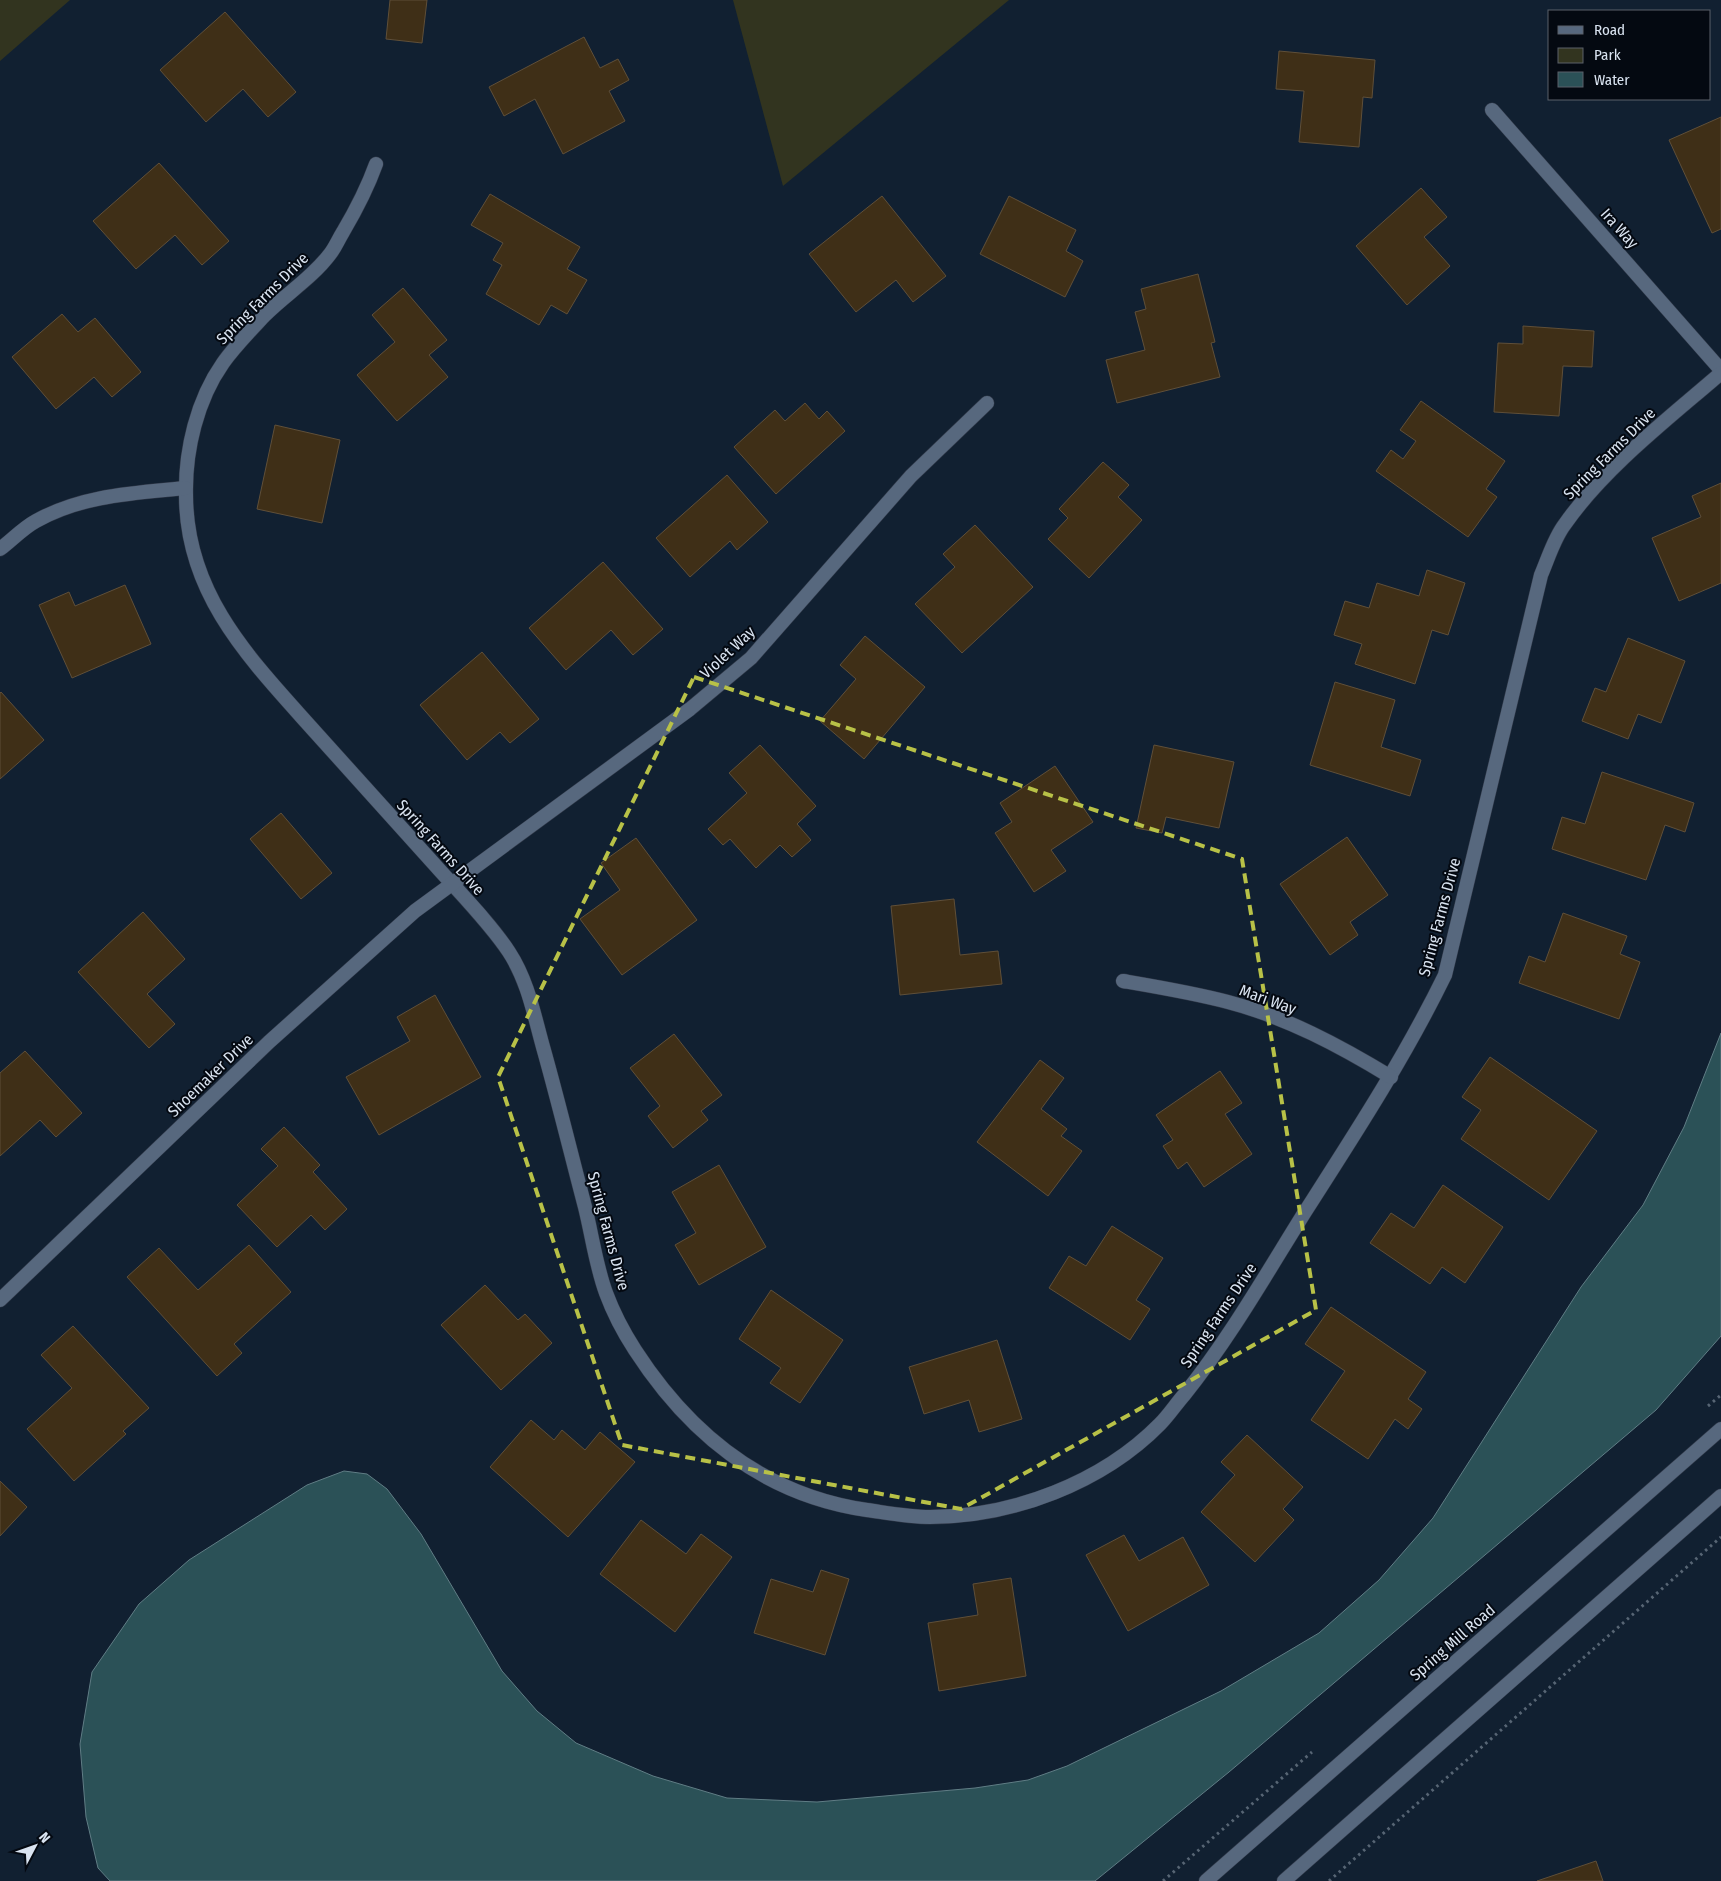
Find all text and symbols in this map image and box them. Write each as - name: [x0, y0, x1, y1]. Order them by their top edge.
- legend: [1548, 10, 1711, 100]
- text: Road: [1594, 21, 1625, 39]
- text: Park: [1594, 46, 1621, 64]
- text: Water: [1594, 71, 1630, 89]
- street label: Ira Way: [1597, 204, 1643, 253]
- street label: Spring Farms Drive: [212, 248, 312, 348]
- street label: Spring Farms Drive: [1559, 403, 1659, 503]
- street label: Violet Way: [696, 622, 759, 682]
- street label: Spring Farms Drive: [393, 796, 489, 899]
- street label: Spring Farms Drive: [1415, 856, 1464, 979]
- street label: Mari Way: [1237, 980, 1300, 1019]
- street label: Shoemaker Drive: [164, 1030, 257, 1121]
- street label: Spring Farms Drive: [584, 1170, 634, 1293]
- street label: Spring Farms Drive: [1176, 1259, 1260, 1371]
- street label: Spring Mill Road: [1406, 1600, 1499, 1685]
- north arrow: [10, 1821, 60, 1871]
- text: N: [35, 1829, 54, 1847]

